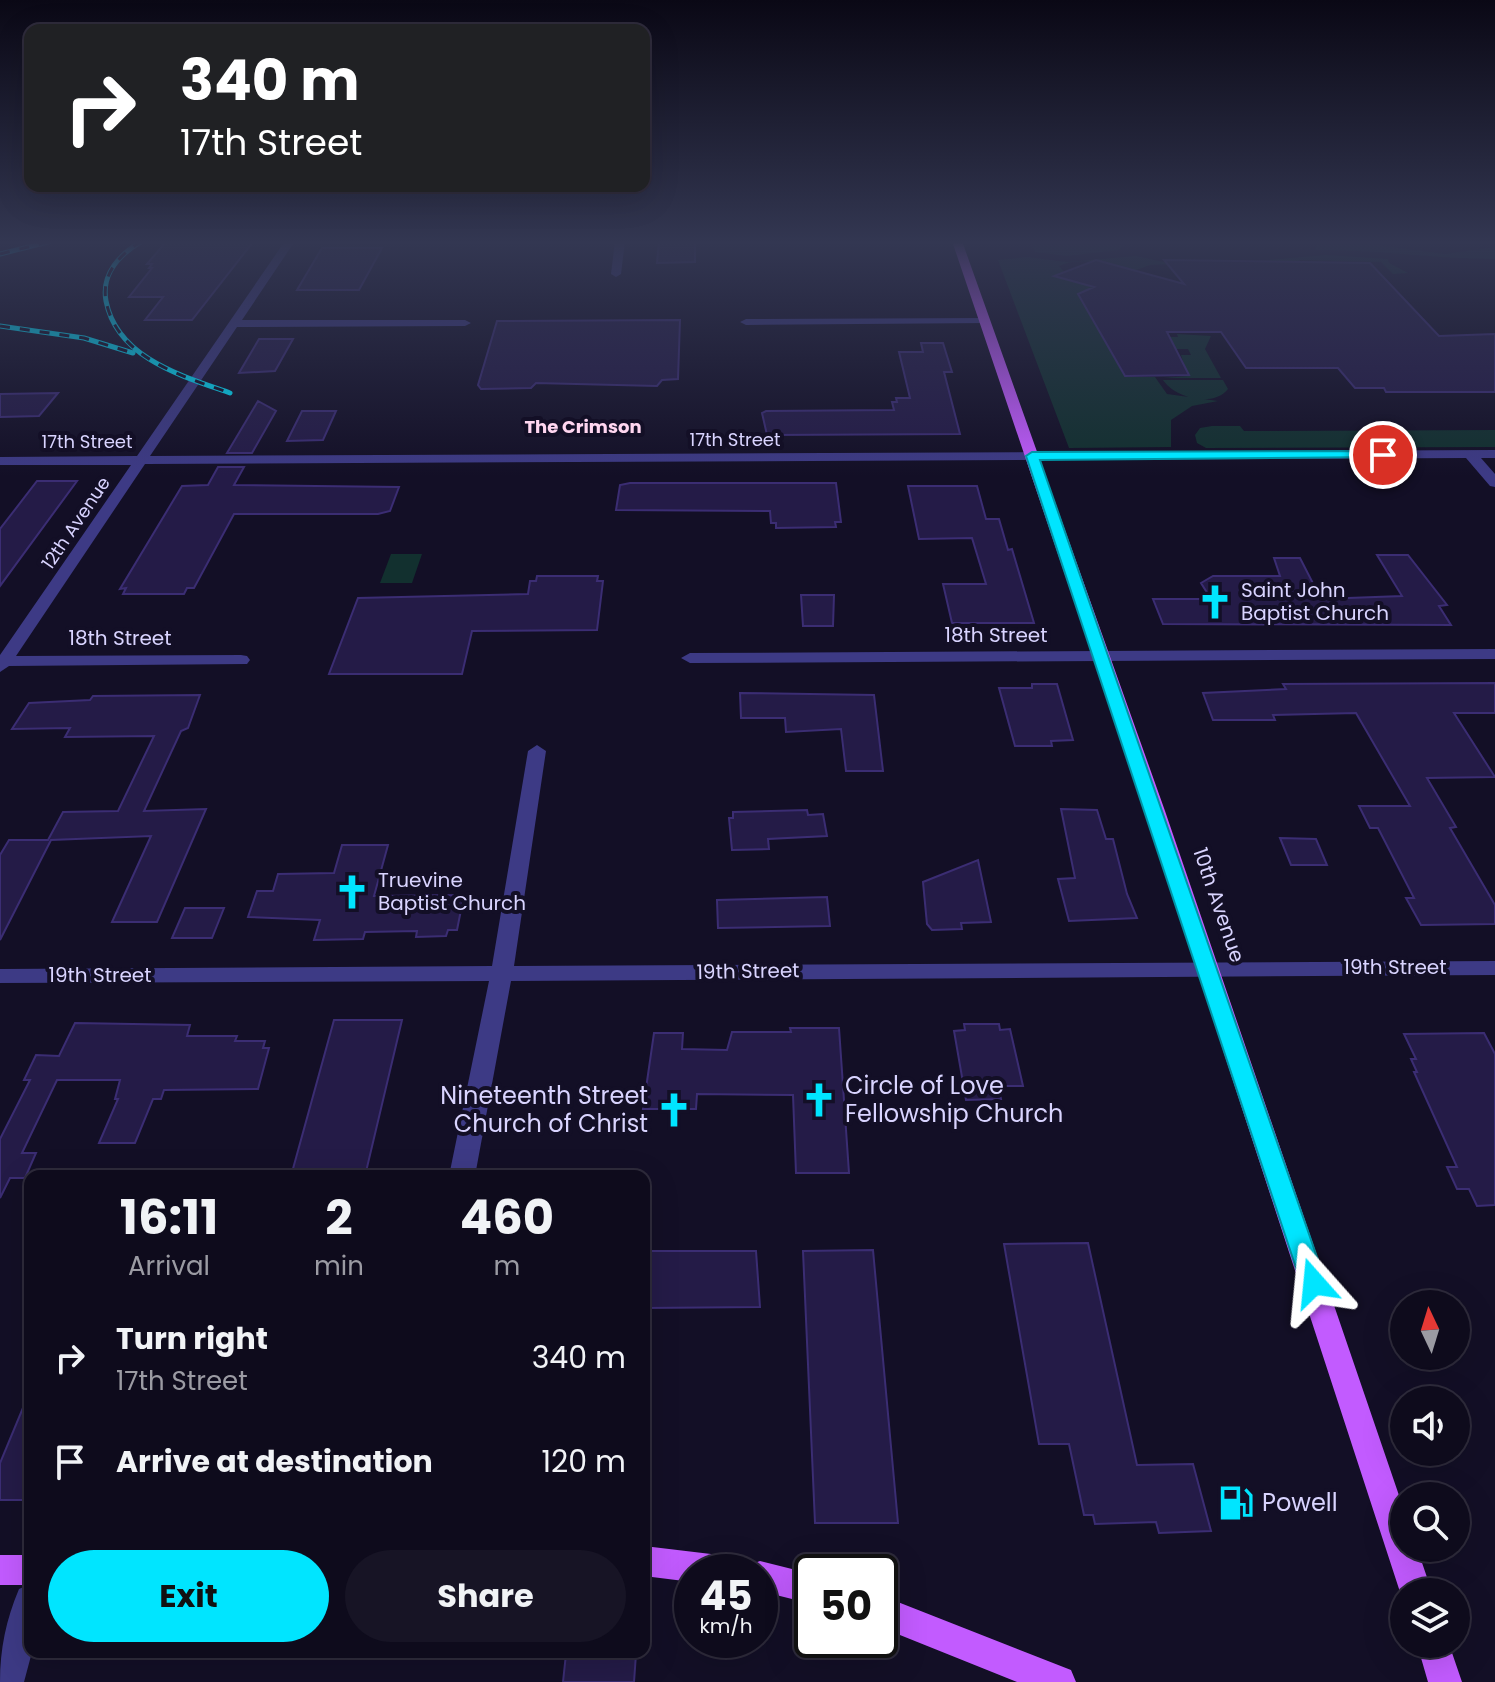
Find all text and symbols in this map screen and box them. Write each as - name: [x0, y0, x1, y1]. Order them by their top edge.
- text: 340 m: [180, 41, 359, 120]
- icon: right: [48, 56, 152, 160]
- text: 17th Street: [180, 117, 362, 168]
- district label: The Crimson: [524, 414, 642, 439]
- pin: [1349, 421, 1417, 489]
- street label: 17th Street: [689, 427, 781, 452]
- street label: 17th Street: [41, 429, 133, 454]
- icon: arrive: [1361, 433, 1405, 477]
- street label: 12th Avenue: [35, 472, 116, 574]
- place label: Saint John Baptist Church: [1241, 576, 1389, 627]
- church icon: Saint John Baptist Church: [1196, 583, 1234, 621]
- street label: 18th Street: [945, 621, 1048, 649]
- street label: 18th Street: [69, 624, 172, 652]
- street label: 10th Avenue: [1186, 844, 1252, 966]
- place label: Truevine Baptist Church: [378, 866, 526, 917]
- church icon: Truevine Baptist Church: [333, 873, 371, 911]
- street label: 19th Street: [1344, 953, 1446, 981]
- street label: 19th Street: [696, 956, 800, 986]
- street label: 19th Street: [49, 961, 151, 989]
- place label: Circle of Love Fellowship Church: [845, 1069, 1063, 1130]
- place label: Nineteenth Street Church of Christ: [440, 1079, 648, 1140]
- church icon: Circle of Love Fellowship Church: [800, 1081, 838, 1119]
- church icon: Nineteenth Street Church of Christ: [655, 1091, 693, 1129]
- text: 16:11: [120, 1184, 218, 1251]
- text: 2: [325, 1184, 353, 1251]
- text: 460: [460, 1184, 554, 1251]
- position arrow: [1272, 1241, 1356, 1325]
- text: Arrival: [128, 1248, 210, 1284]
- text: min: [314, 1248, 364, 1284]
- text: m: [494, 1248, 520, 1284]
- north arrow: [1390, 1290, 1470, 1370]
- map controls: [1390, 1290, 1470, 1658]
- text: Turn right: [116, 1317, 268, 1360]
- icon: right: [48, 1336, 92, 1380]
- text: 340 m: [532, 1336, 626, 1379]
- text: 17th Street: [116, 1363, 248, 1399]
- button: sound: [1390, 1386, 1470, 1466]
- icon: arrive: [48, 1440, 92, 1484]
- text: Arrive at destination: [116, 1440, 433, 1483]
- text: 120 m: [541, 1440, 626, 1483]
- button: search: [1390, 1482, 1470, 1562]
- fuel station icon: Powell: [1217, 1484, 1255, 1522]
- place label: Powell: [1262, 1486, 1338, 1519]
- button: Exit: [48, 1550, 329, 1642]
- button: Share: [345, 1550, 626, 1642]
- speed limit sign: 50: [794, 1554, 898, 1658]
- text: 45: [699, 1568, 753, 1624]
- button: layers: [1390, 1578, 1470, 1658]
- text: km/h: [699, 1612, 753, 1640]

